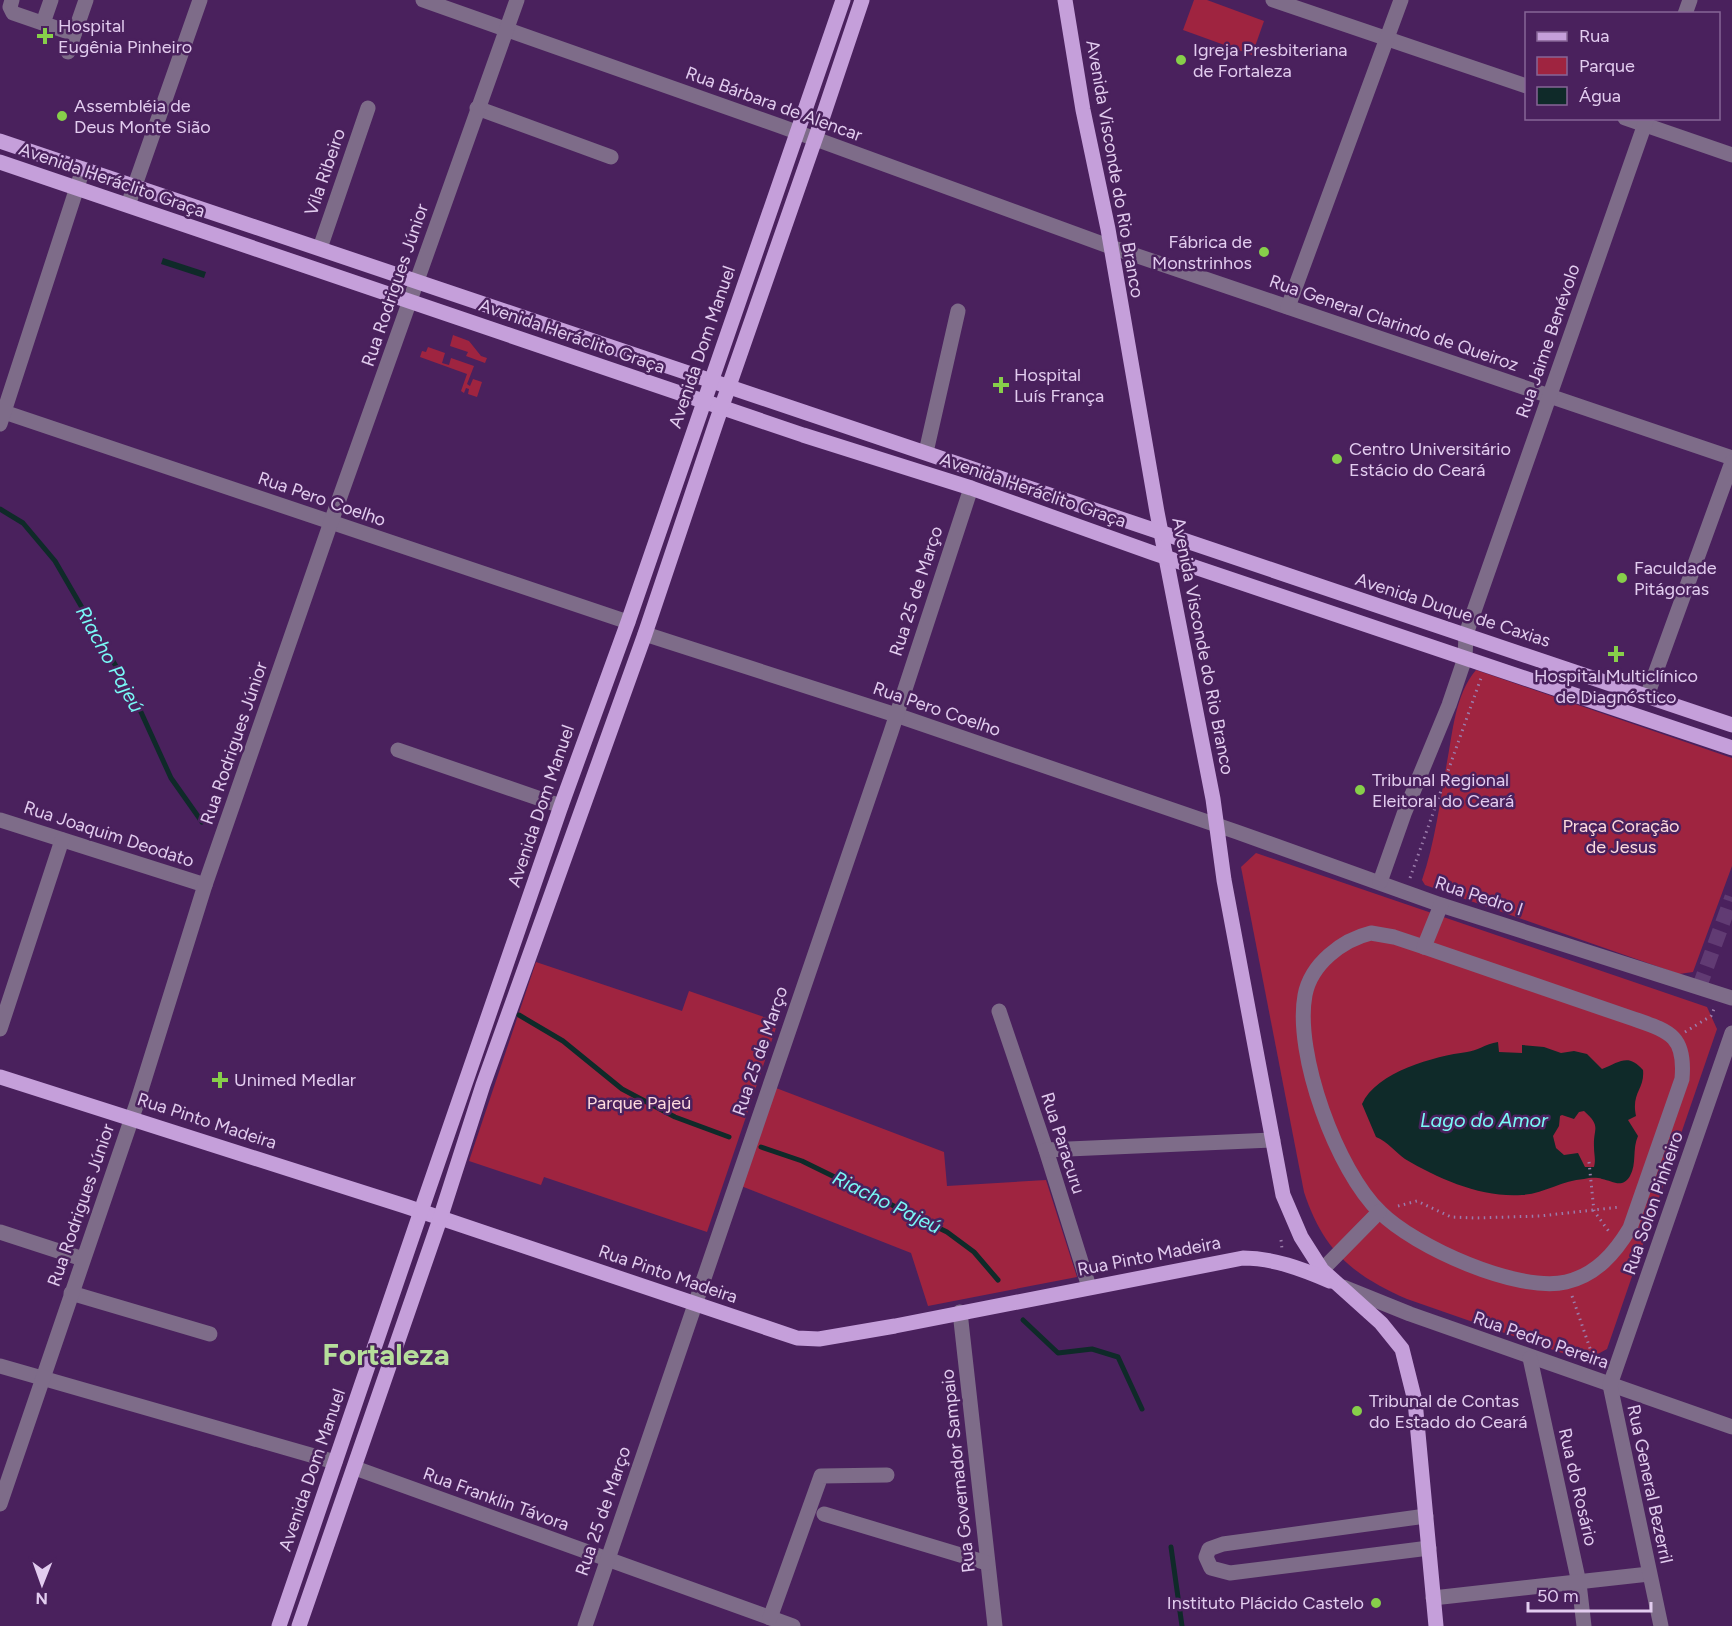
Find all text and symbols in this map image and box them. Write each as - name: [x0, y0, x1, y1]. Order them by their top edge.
- legend: [1525, 12, 1720, 120]
- place label: Hospital Eugênia Pinheiro: [58, 15, 192, 58]
- text: Rua: [1579, 25, 1610, 47]
- marker: Hospital Eugênia Pinheiro: [36, 27, 54, 45]
- street label: Avenida Visconde do Rio Branco: [1081, 38, 1149, 300]
- place label: Igreja Presbiteriana de Fortaleza: [1193, 39, 1347, 82]
- marker: Igreja Presbiteriana de Fortaleza: [1174, 53, 1188, 67]
- text: Parque: [1579, 55, 1635, 77]
- street label: Rua Bárbara de Alencar: [683, 62, 865, 146]
- text: Água: [1579, 85, 1621, 107]
- place label: Assembléia de Deus Monte Sião: [74, 95, 211, 138]
- marker: Assembléia de Deus Monte Sião: [55, 109, 69, 123]
- street label: Vila Ribeiro: [300, 126, 350, 218]
- street label: Avenida Heráclito Graça: [16, 138, 208, 222]
- street label: Rua Rodrigues Júnior: [357, 201, 433, 369]
- place label: Fábrica de Monstrinhos: [1152, 231, 1252, 274]
- marker: Fábrica de Monstrinhos: [1257, 245, 1271, 259]
- street label: Rua Jaime Benévolo: [1511, 261, 1585, 421]
- street label: Avenida Dom Manuel: [664, 263, 740, 431]
- street label: Rua General Clarindo de Queiroz: [1266, 270, 1522, 376]
- street label: Avenida Heráclito Graça: [476, 294, 668, 378]
- place label: Hospital Luís França: [1014, 364, 1104, 407]
- marker: Hospital Luís França: [992, 376, 1010, 394]
- place label: Centro Universitário Estácio do Ceará: [1349, 438, 1511, 481]
- street label: Avenida Heráclito Graça: [937, 448, 1129, 532]
- marker: Centro Universitário Estácio do Ceará: [1330, 452, 1344, 466]
- street label: Rua Pero Coelho: [255, 467, 389, 531]
- street label: Avenida Visconde do Rio Branco: [1167, 515, 1239, 777]
- street label: Rua 25 de Março: [885, 523, 947, 659]
- place label: Faculdade Pitágoras: [1634, 557, 1717, 600]
- street label: Avenida Duque de Caxias: [1353, 568, 1553, 652]
- marker: Faculdade Pitágoras: [1615, 571, 1629, 585]
- water label: Riacho Pajeú: [71, 602, 149, 716]
- marker: Hospital Multiclínico de Diagnóstico: [1607, 645, 1625, 663]
- street label: Rua Rodrigues Júnior: [196, 659, 272, 827]
- place label: Hospital Multiclínico de Diagnóstico: [1534, 665, 1698, 708]
- street label: Rua Pero Coelho: [870, 677, 1004, 741]
- street label: Avenida Dom Manuel: [503, 722, 579, 890]
- place label: Tribunal Regional Eleitoral do Ceará: [1372, 769, 1514, 812]
- marker: Tribunal Regional Eleitoral do Ceará: [1353, 783, 1367, 797]
- street label: Rua Joaquim Deodato: [21, 796, 197, 872]
- park label: Praça Coração de Jesus: [1563, 815, 1680, 858]
- street label: Rua Pedro I: [1432, 871, 1526, 921]
- street label: Rua 25 de Março: [728, 983, 792, 1119]
- place label: Unimed Medlar: [234, 1069, 356, 1091]
- marker: Unimed Medlar: [211, 1071, 229, 1089]
- street label: Rua Pinto Madeira: [134, 1088, 280, 1154]
- street label: Rua Paracuru: [1036, 1089, 1090, 1197]
- park label: Parque Pajeú: [587, 1092, 691, 1114]
- water label: Lago do Amor: [1420, 1108, 1549, 1132]
- street label: Rua Rodrigues Júnior: [43, 1121, 119, 1289]
- street label: Rua Solon Pinheiro: [1618, 1128, 1688, 1278]
- water label: Riacho Pajeú: [829, 1165, 945, 1239]
- street label: Rua Pinto Madeira: [1076, 1231, 1222, 1281]
- street label: Rua Pinto Madeira: [596, 1240, 740, 1308]
- street label: Rua Pedro Pereira: [1470, 1306, 1612, 1374]
- district label: Fortaleza: [322, 1336, 450, 1373]
- street label: Rua Governador Sampaio: [936, 1368, 980, 1574]
- street label: Avenida Dom Manuel: [274, 1386, 350, 1554]
- place label: Tribunal de Contas do Estado do Ceará: [1369, 1390, 1528, 1433]
- street label: Rua General Bezerril: [1622, 1403, 1678, 1565]
- marker: Tribunal de Contas do Estado do Ceará: [1350, 1404, 1364, 1418]
- street label: Rua do Rosário: [1554, 1426, 1602, 1548]
- street label: Rua 25 de Março: [571, 1443, 635, 1579]
- street label: Rua Franklin Távora: [420, 1462, 572, 1536]
- north arrow: [12, 1554, 72, 1614]
- scale bar: [1528, 1575, 1651, 1613]
- text: 50 m: [1537, 1585, 1579, 1607]
- text: N: [35, 1589, 48, 1608]
- place label: Instituto Plácido Castelo: [1167, 1592, 1364, 1614]
- marker: Instituto Plácido Castelo: [1369, 1596, 1383, 1610]

